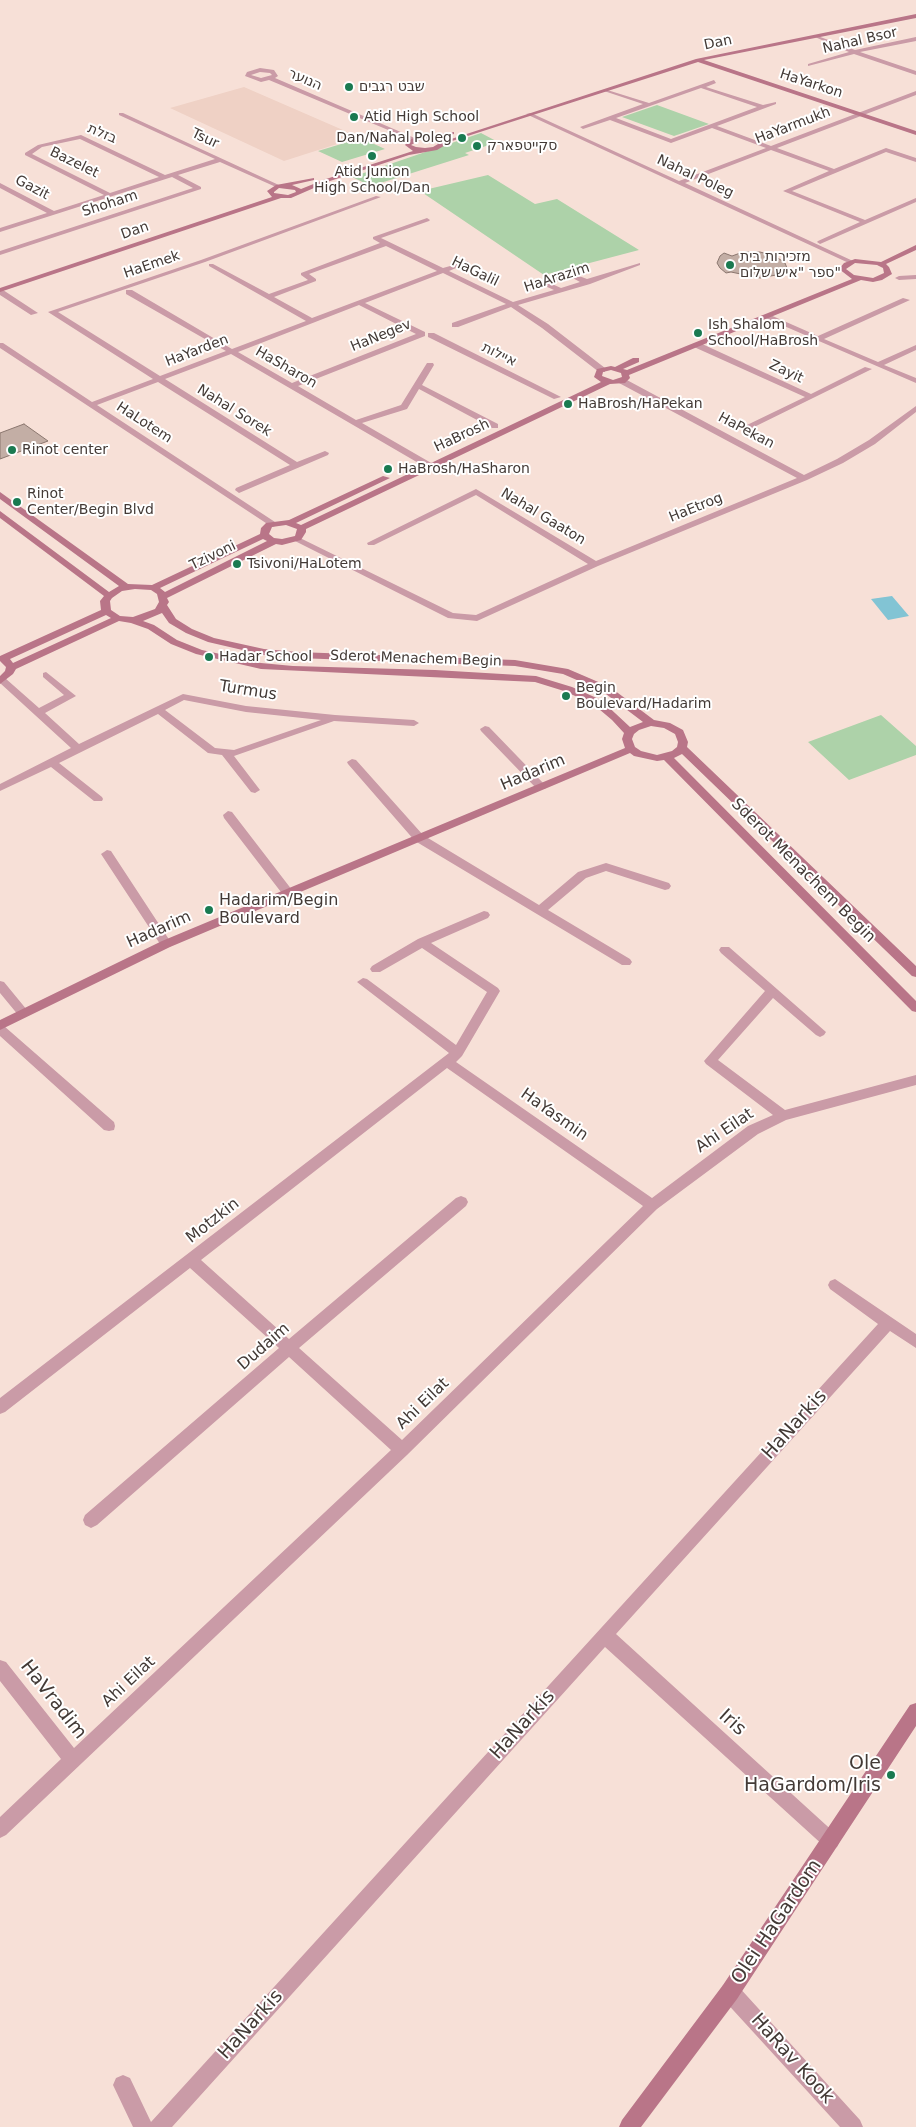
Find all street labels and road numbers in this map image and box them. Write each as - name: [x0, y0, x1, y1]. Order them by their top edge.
- street label: Nahal Bsor: [821, 24, 899, 58]
- street label: Dan: [702, 32, 734, 54]
- street label: הנוער: [286, 65, 324, 95]
- street label: HaYarkon: [777, 66, 845, 102]
- street label: HaYarmukh: [753, 104, 833, 148]
- street label: בזלת: [85, 120, 119, 148]
- street label: Tsur: [189, 125, 221, 153]
- street label: Bazelet: [47, 144, 101, 182]
- street label: Nahal Poleg: [654, 152, 736, 202]
- street label: Gazit: [12, 172, 52, 204]
- street label: Shoham: [80, 187, 140, 221]
- street label: Dan: [119, 218, 151, 244]
- street label: HaEmek: [122, 248, 182, 282]
- street label: HaGalil: [449, 253, 501, 291]
- street label: HaArazim: [522, 260, 592, 296]
- street label: HaNegev: [348, 316, 414, 356]
- street label: HaYarden: [163, 331, 231, 371]
- street label: איילות: [479, 339, 519, 371]
- street label: HaSharon: [252, 344, 320, 392]
- street label: Zayit: [766, 357, 806, 387]
- street label: Nahal Sorek: [194, 381, 274, 441]
- street label: HaLotem: [113, 399, 175, 447]
- street label: HaPekan: [715, 409, 777, 453]
- street label: HaBrosh: [432, 416, 492, 456]
- street label: Nahal Gaaton: [498, 485, 588, 549]
- street label: HaEtrog: [667, 490, 725, 526]
- street label: Tzivoni: [187, 538, 239, 574]
- street label: Sderot Menachem Begin: [330, 648, 502, 670]
- street label: Turmus: [218, 677, 278, 705]
- street label: Hadarim: [498, 751, 568, 795]
- street label: Sderot Menachem Begin: [727, 795, 879, 947]
- street label: Hadarim: [124, 907, 194, 953]
- street label: HaYasmin: [517, 1085, 591, 1145]
- street label: Ahi Eilat: [692, 1105, 758, 1157]
- street label: Motzkin: [183, 1194, 243, 1248]
- street label: Dudaim: [234, 1319, 294, 1375]
- street label: Ahi Eilat: [393, 1374, 453, 1434]
- street label: HaNarkis: [758, 1385, 832, 1465]
- street label: Ahi Eilat: [98, 1653, 160, 1711]
- street label: HaVradim: [15, 1656, 91, 1744]
- street label: HaNarkis: [486, 1685, 560, 1765]
- street label: Iris: [714, 1705, 750, 1741]
- street label: Olei HaGardom: [727, 1855, 827, 1989]
- street label: HaNarkis: [214, 1985, 288, 2065]
- street label: HaRav Kook: [746, 2009, 838, 2109]

